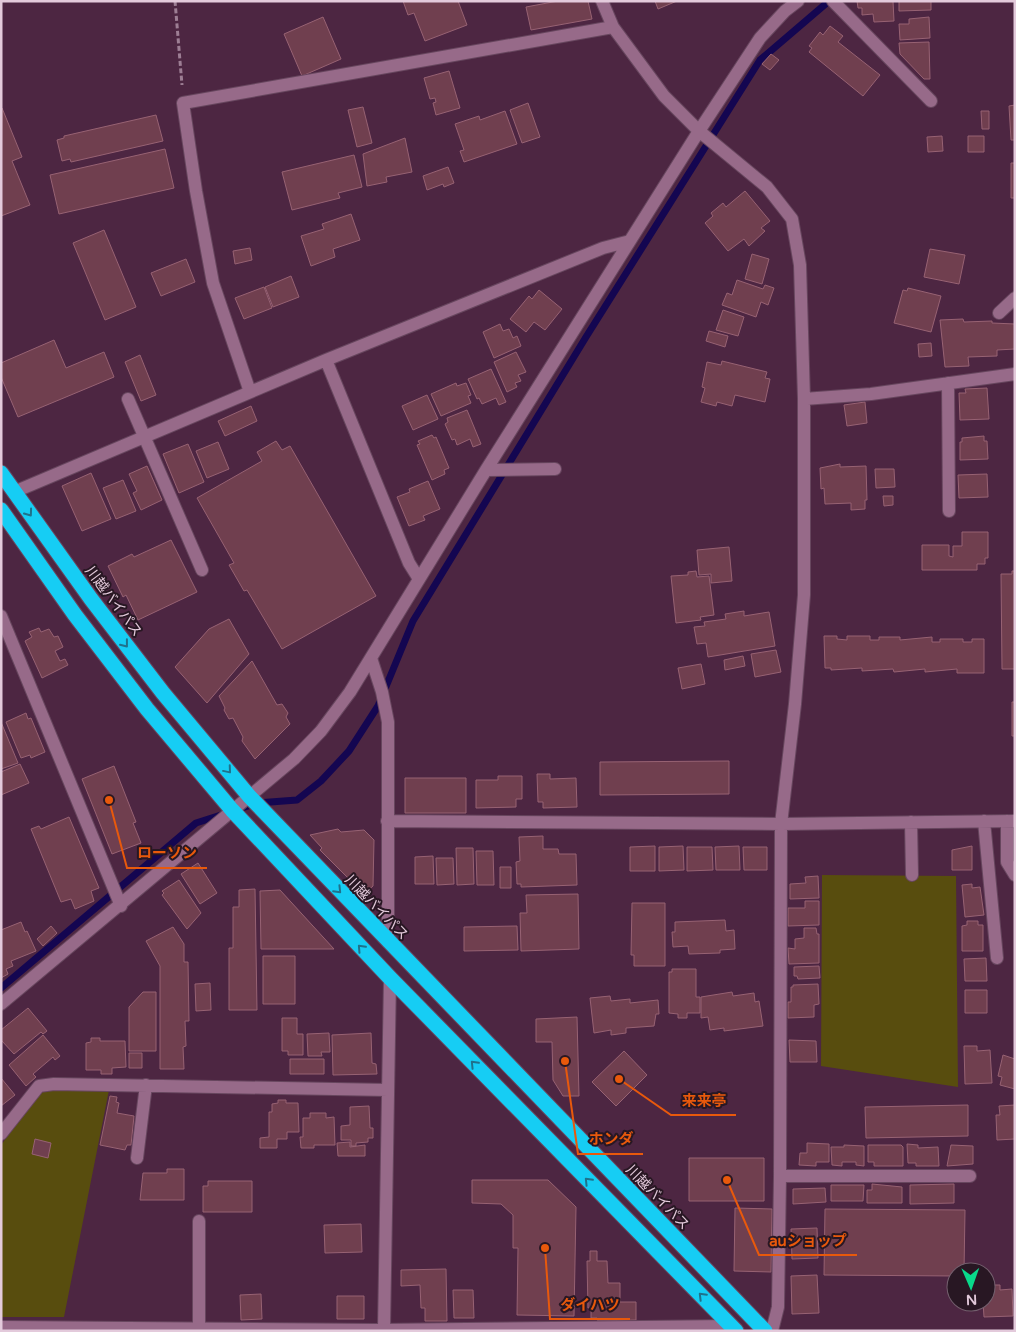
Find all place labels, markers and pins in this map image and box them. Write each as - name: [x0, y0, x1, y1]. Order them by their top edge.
- callout: ローソン: [127, 838, 207, 868]
- callout: 来来亭: [671, 1085, 736, 1115]
- callout: ホンダ: [578, 1124, 643, 1154]
- callout: auショップ: [759, 1225, 857, 1255]
- callout: ダイハツ: [550, 1289, 630, 1319]

